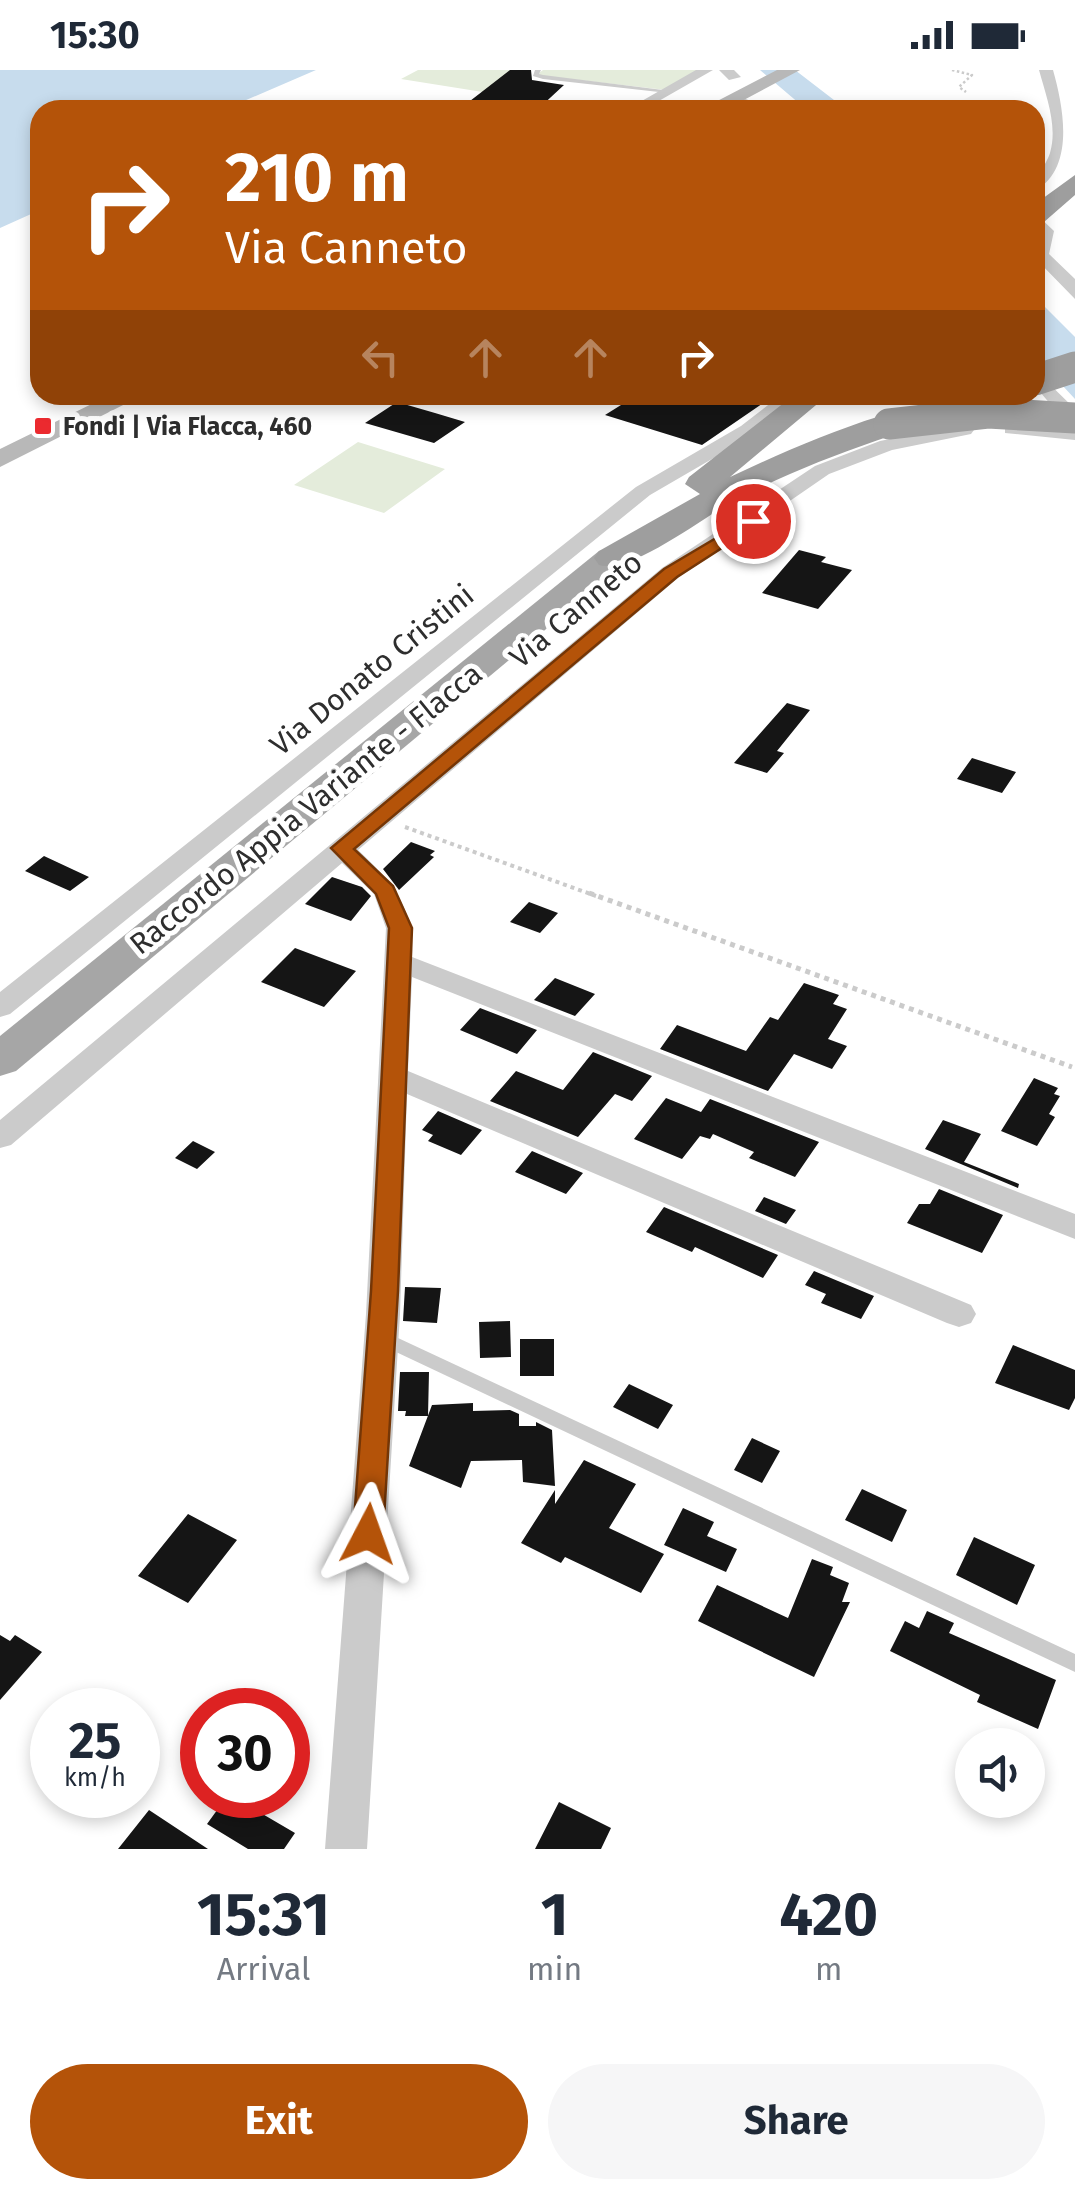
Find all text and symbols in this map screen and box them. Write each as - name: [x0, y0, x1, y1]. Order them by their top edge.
- text: 15:30: [50, 12, 140, 58]
- text: 210 m: [225, 136, 409, 220]
- icon: right: [60, 140, 190, 270]
- text: Via Canneto: [225, 221, 467, 275]
- icon: left: [353, 330, 408, 385]
- icon: ahead: [458, 330, 513, 385]
- icon: ahead: [563, 330, 618, 385]
- icon: right: [668, 330, 723, 385]
- place label: Fondi | Via Flacca, 460: [63, 412, 312, 442]
- marker: Fondi | Via Flacca, 460: [32, 415, 54, 437]
- pin: [711, 479, 796, 564]
- icon: arrive: [726, 494, 781, 549]
- street label: Via Canneto: [503, 544, 649, 676]
- street label: Via Donato Cristini: [263, 577, 481, 763]
- street label: Raccordo Appia Variante - Flacca: [123, 656, 489, 962]
- position arrow: [316, 1482, 420, 1586]
- speed limit sign: 30: [180, 1688, 310, 1818]
- text: 25: [69, 1711, 121, 1771]
- map controls: [955, 1728, 1045, 1818]
- button: sound: [955, 1728, 1045, 1818]
- text: km/h: [64, 1763, 126, 1793]
- text: 15:31: [197, 1879, 330, 1951]
- text: 1: [541, 1879, 569, 1951]
- text: 420: [779, 1879, 878, 1951]
- text: Arrival: [217, 1950, 310, 1988]
- text: min: [527, 1950, 582, 1988]
- text: m: [815, 1950, 842, 1988]
- button: Exit: [30, 2064, 528, 2179]
- button: Share: [548, 2064, 1045, 2179]

